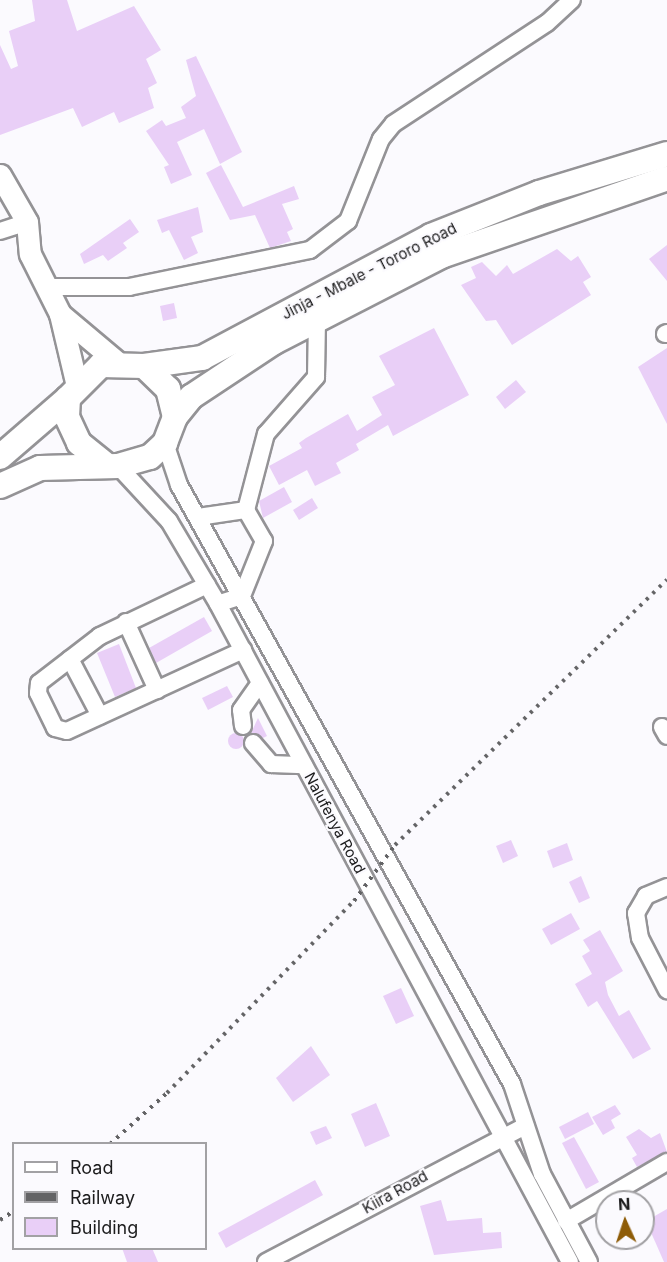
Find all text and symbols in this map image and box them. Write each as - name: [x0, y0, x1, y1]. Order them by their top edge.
- street label: Jinja - Mbale - Tororo Road: [278, 219, 460, 323]
- street label: Nalufenya Road: [301, 769, 369, 877]
- legend: [12, 1142, 207, 1250]
- text: Road: [70, 1157, 113, 1178]
- street label: Kiira Road: [359, 1167, 431, 1217]
- text: Railway: [70, 1187, 135, 1208]
- north arrow: [595, 1190, 655, 1250]
- text: N: [618, 1194, 631, 1214]
- text: Building: [70, 1217, 138, 1238]

